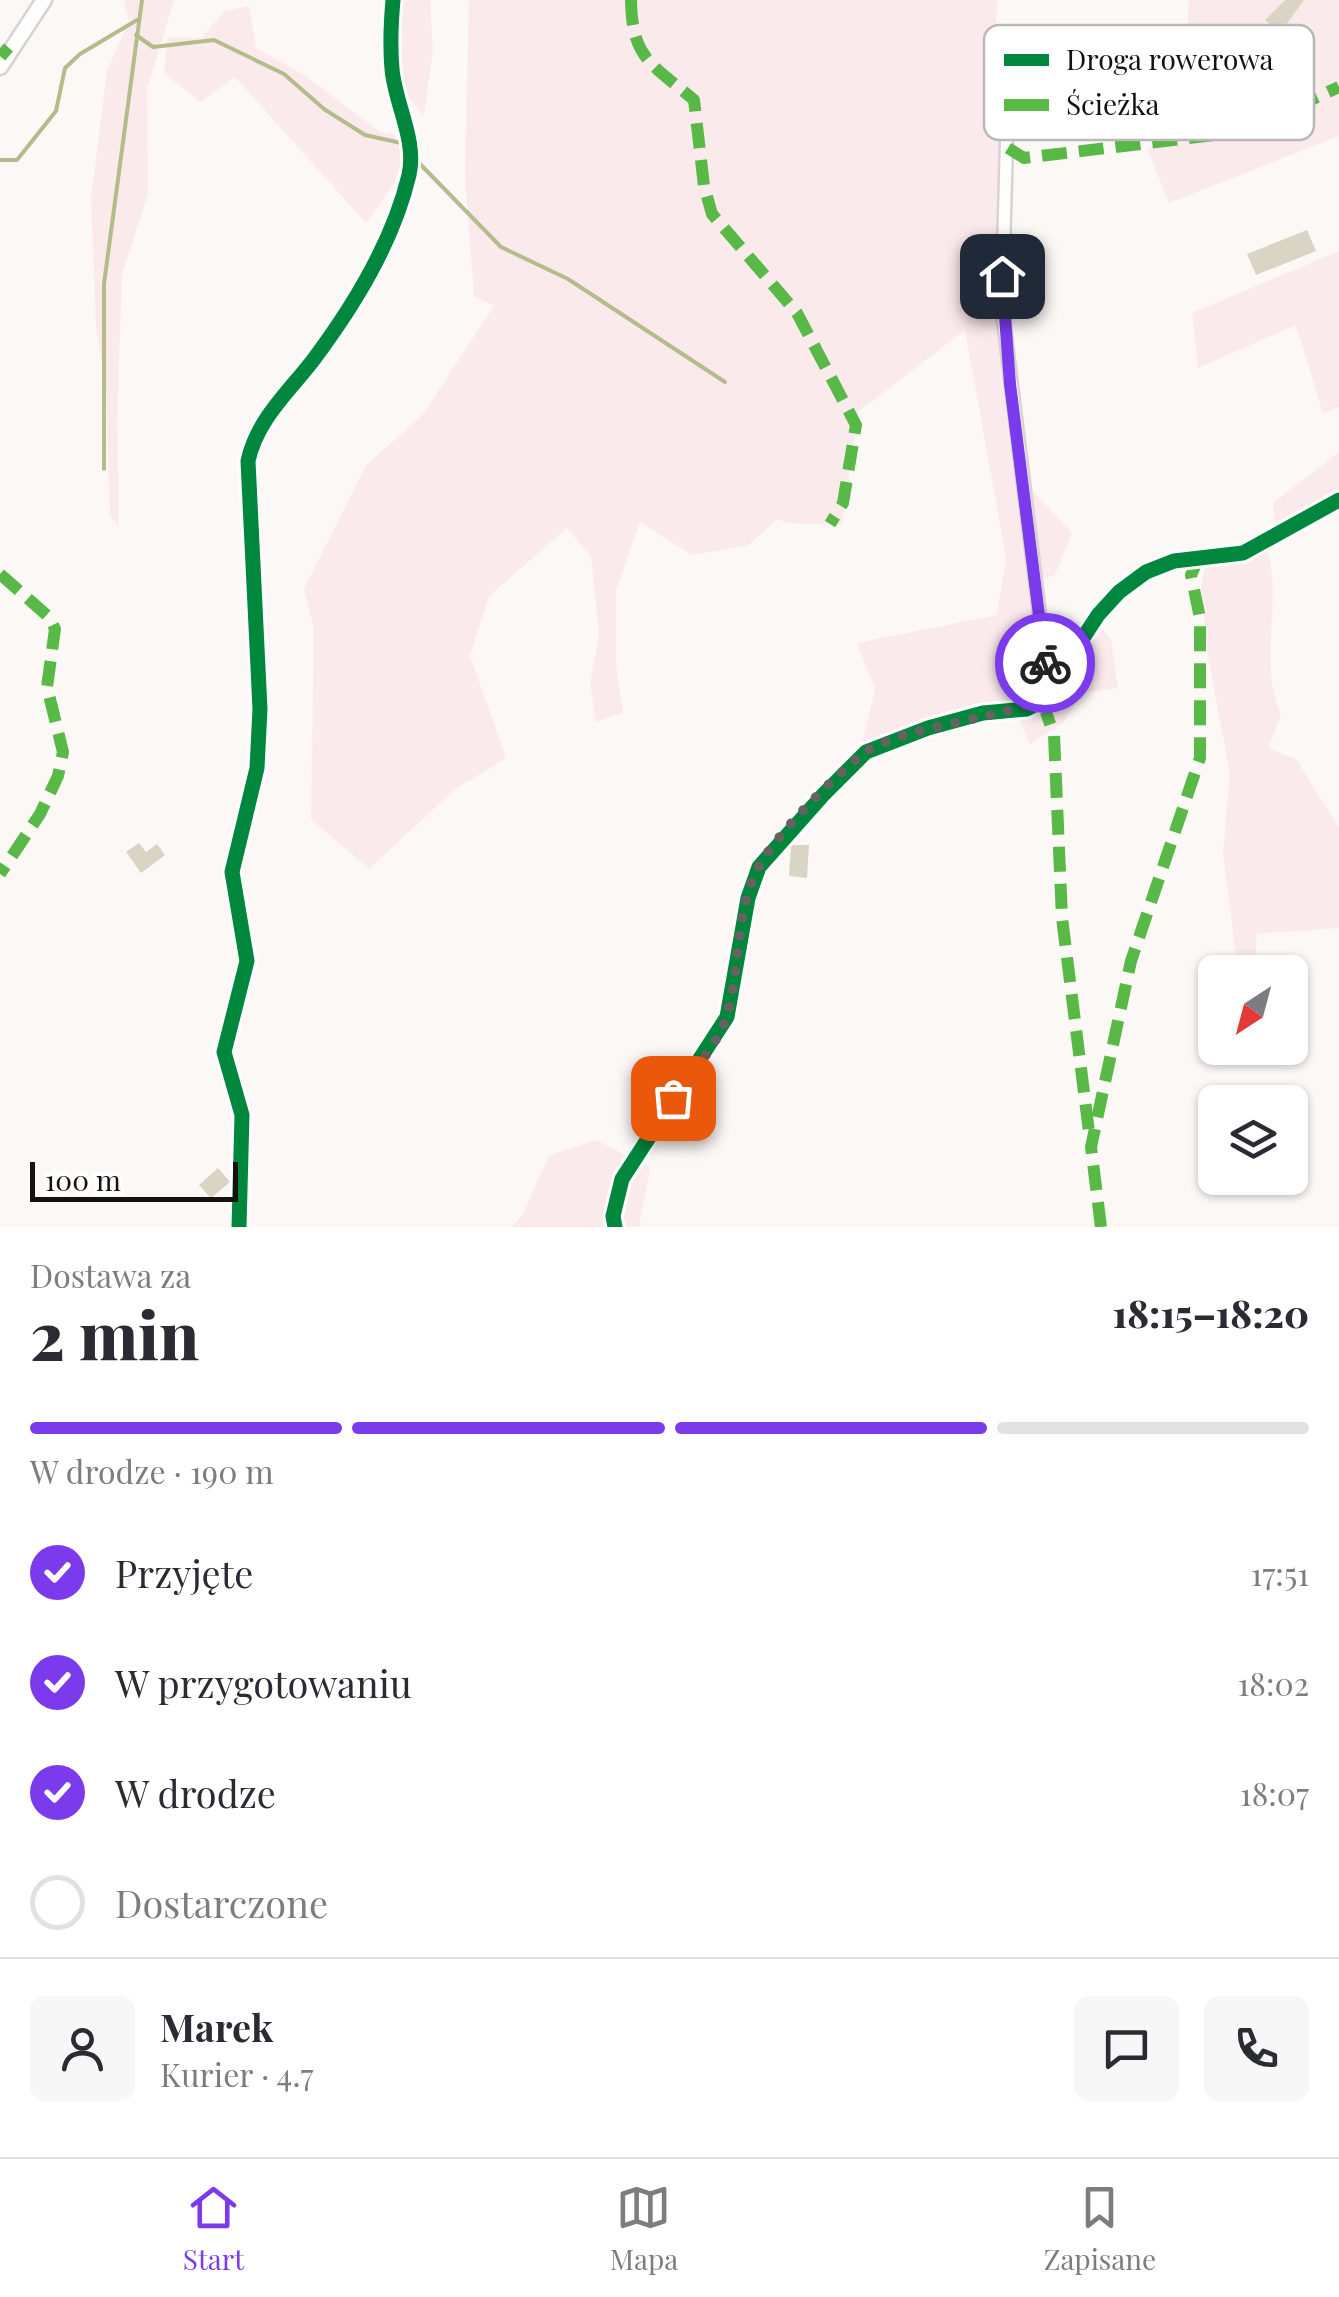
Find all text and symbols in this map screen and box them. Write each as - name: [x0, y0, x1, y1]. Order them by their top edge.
- legend: [984, 25, 1314, 140]
- text: Droga rowerowa: [1066, 40, 1274, 77]
- text: Ścieżka: [1066, 85, 1160, 122]
- pin: [960, 234, 1045, 319]
- icon: home: [975, 249, 1030, 304]
- courier: [995, 613, 1095, 713]
- icon: bike: [1018, 636, 1073, 691]
- north arrow: [1198, 955, 1308, 1065]
- map controls: [1198, 955, 1308, 1195]
- pin: [631, 1056, 716, 1141]
- icon: bag: [646, 1071, 701, 1126]
- button: layers: [1198, 1085, 1308, 1195]
- scale bar: [30, 1157, 238, 1202]
- text: 100 m: [45, 1161, 121, 1198]
- text: Dostawa za: [30, 1253, 191, 1296]
- text: 18:15–18:20: [1113, 1287, 1309, 1338]
- text: 2 min: [30, 1290, 199, 1376]
- text: W drodze · 190 m: [30, 1449, 274, 1492]
- icon: check: [30, 1545, 85, 1600]
- text: Przyjęte: [115, 1547, 253, 1598]
- text: 17:51: [1251, 1551, 1309, 1594]
- icon: check: [30, 1655, 85, 1710]
- text: W przygotowaniu: [115, 1657, 412, 1708]
- text: 18:02: [1237, 1661, 1309, 1704]
- icon: check: [30, 1765, 85, 1820]
- text: W drodze: [115, 1767, 276, 1818]
- text: 18:07: [1240, 1771, 1309, 1814]
- text: Dostarczone: [115, 1877, 328, 1928]
- button: person: [30, 1996, 135, 2101]
- button: chat: [1074, 1996, 1179, 2101]
- button: phone: [1204, 1996, 1309, 2101]
- text: Marek: [160, 2001, 273, 2052]
- text: Kurier · 4.7: [160, 2052, 313, 2095]
- tab: Start: [183, 2180, 244, 2277]
- tab: Mapa: [610, 2180, 678, 2277]
- tab: Zapisane: [1044, 2180, 1156, 2277]

